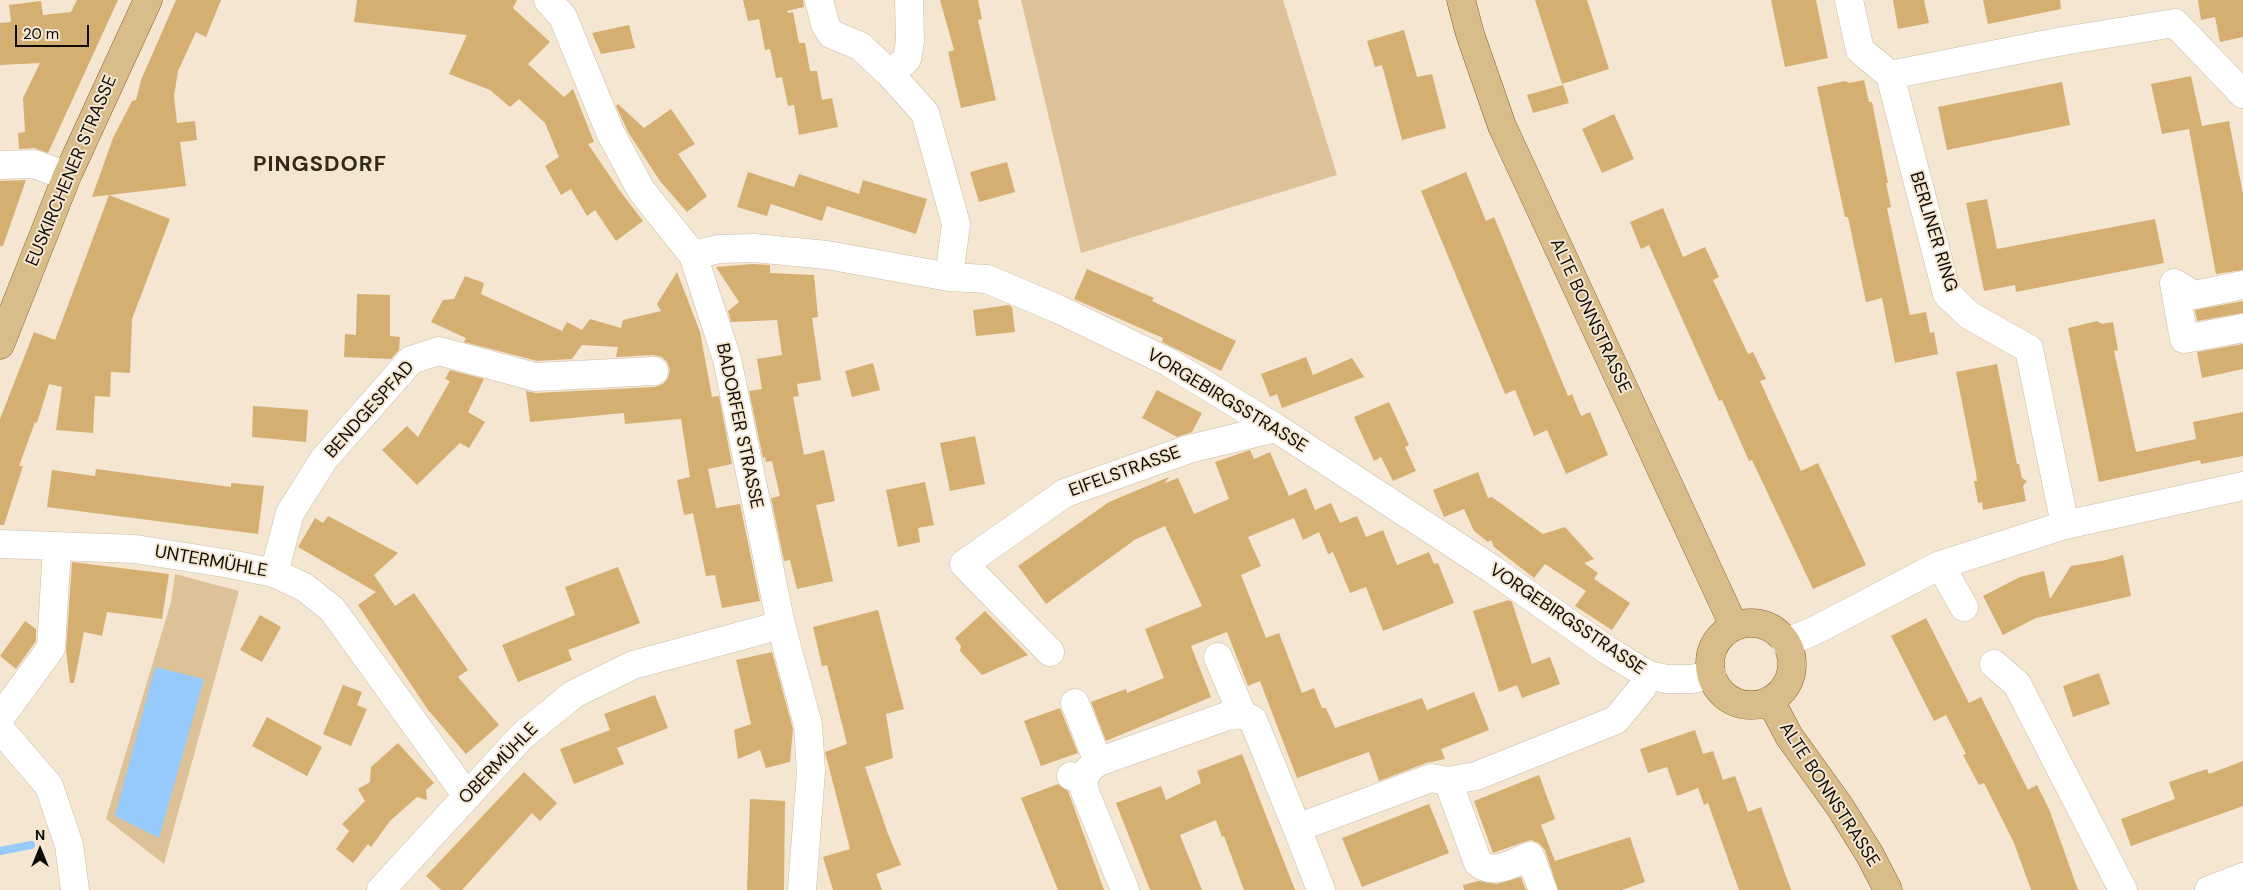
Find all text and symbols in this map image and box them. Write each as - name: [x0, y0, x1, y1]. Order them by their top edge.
- scale bar: [18, 15, 91, 47]
- text: 20 m: [23, 24, 59, 44]
- street label: EUSKIRCHENER STRASSE: [22, 72, 122, 270]
- district label: PINGSDORF: [252, 152, 388, 178]
- street label: BERLINER RING: [1904, 169, 1962, 295]
- street label: ALTE BONNSTRASSE: [1545, 235, 1635, 397]
- street label: BADORFER STRASSE: [711, 341, 767, 511]
- street label: VORGEBIRGSSTRASSE: [1143, 344, 1311, 458]
- street label: BENDGESPFAD: [321, 357, 419, 463]
- street label: EIFELSTRASSE: [1066, 442, 1184, 502]
- street label: UNTERMÜHLE: [153, 541, 269, 583]
- street label: VORGEBIRGSSTRASSE: [1485, 560, 1649, 680]
- street label: OBERMÜHLE: [455, 719, 543, 809]
- street label: ALTE BONNSTRASSE: [1774, 719, 1884, 871]
- north arrow: [15, 825, 65, 875]
- text: N: [35, 826, 45, 844]

